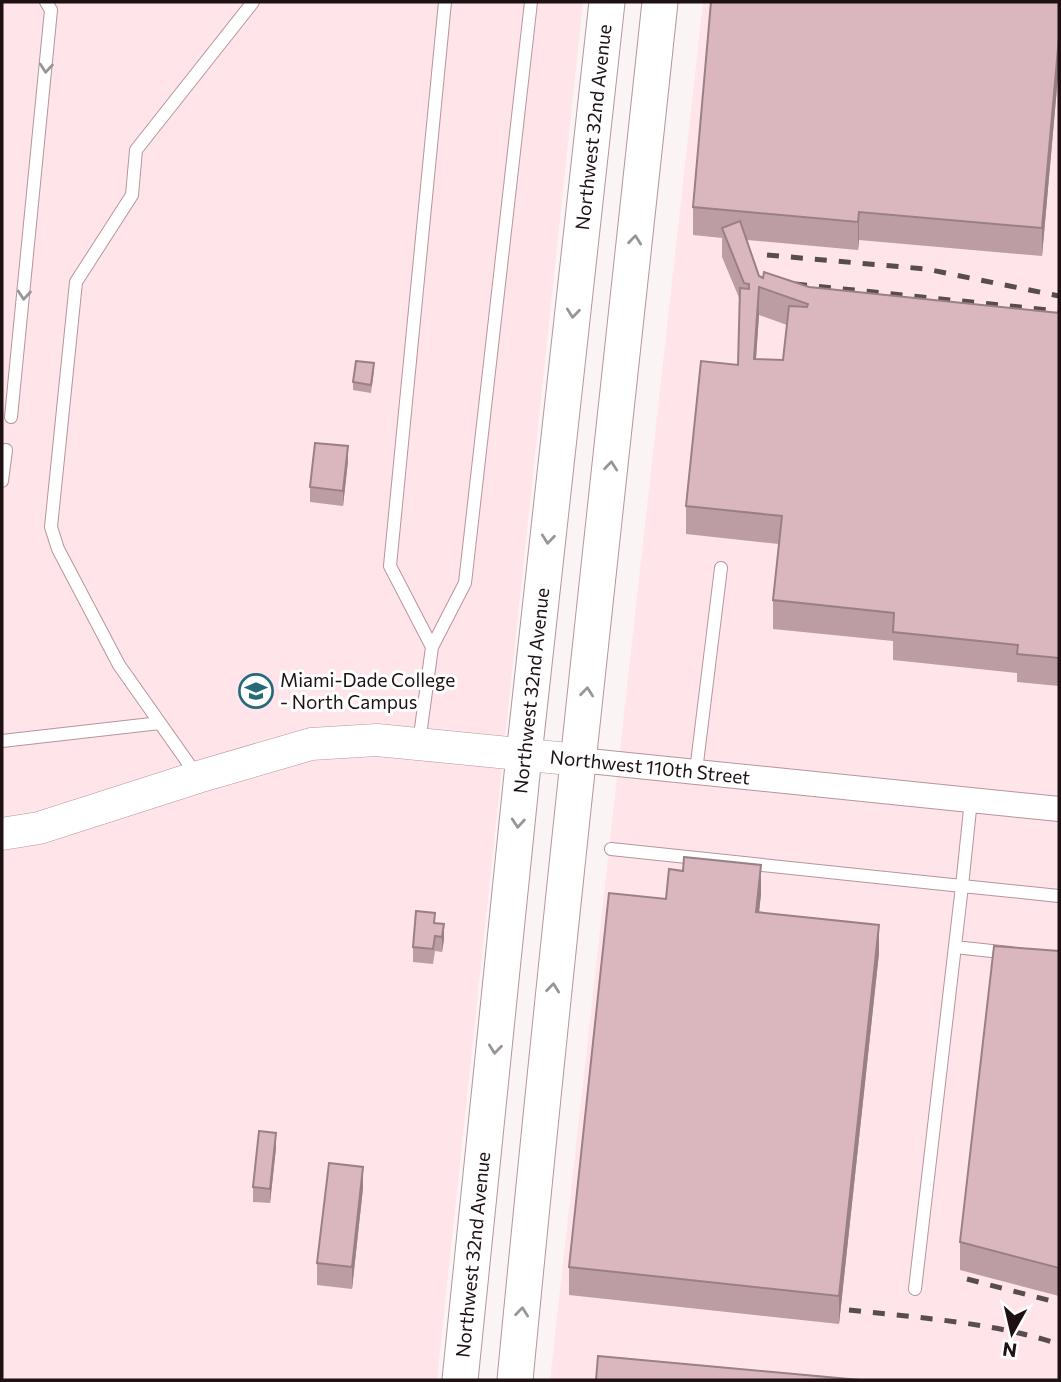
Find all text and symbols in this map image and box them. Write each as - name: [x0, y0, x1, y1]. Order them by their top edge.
- street label: Northwest 32nd Avenue: [570, 23, 615, 231]
- one-way arrow: [38, 63, 53, 74]
- one-way arrow: [627, 234, 642, 245]
- one-way arrow: [17, 290, 32, 301]
- one-way arrow: [565, 307, 580, 319]
- one-way arrow: [603, 460, 618, 472]
- one-way arrow: [541, 534, 556, 545]
- street label: Northwest 32nd Avenue: [508, 586, 553, 795]
- place label: Miami-Dade College - North Campus: [280, 668, 455, 713]
- school or university icon: Miami-Dade College - North Campus: [237, 672, 275, 710]
- one-way arrow: [579, 686, 594, 698]
- street label: Northwest 110th Street: [549, 745, 752, 788]
- one-way arrow: [511, 818, 526, 829]
- one-way arrow: [546, 983, 561, 994]
- one-way arrow: [488, 1043, 503, 1055]
- street label: Northwest 32nd Avenue: [450, 1151, 494, 1359]
- north arrow: [977, 1298, 1047, 1368]
- one-way arrow: [514, 1307, 529, 1318]
- text: N: [1001, 1338, 1018, 1363]

